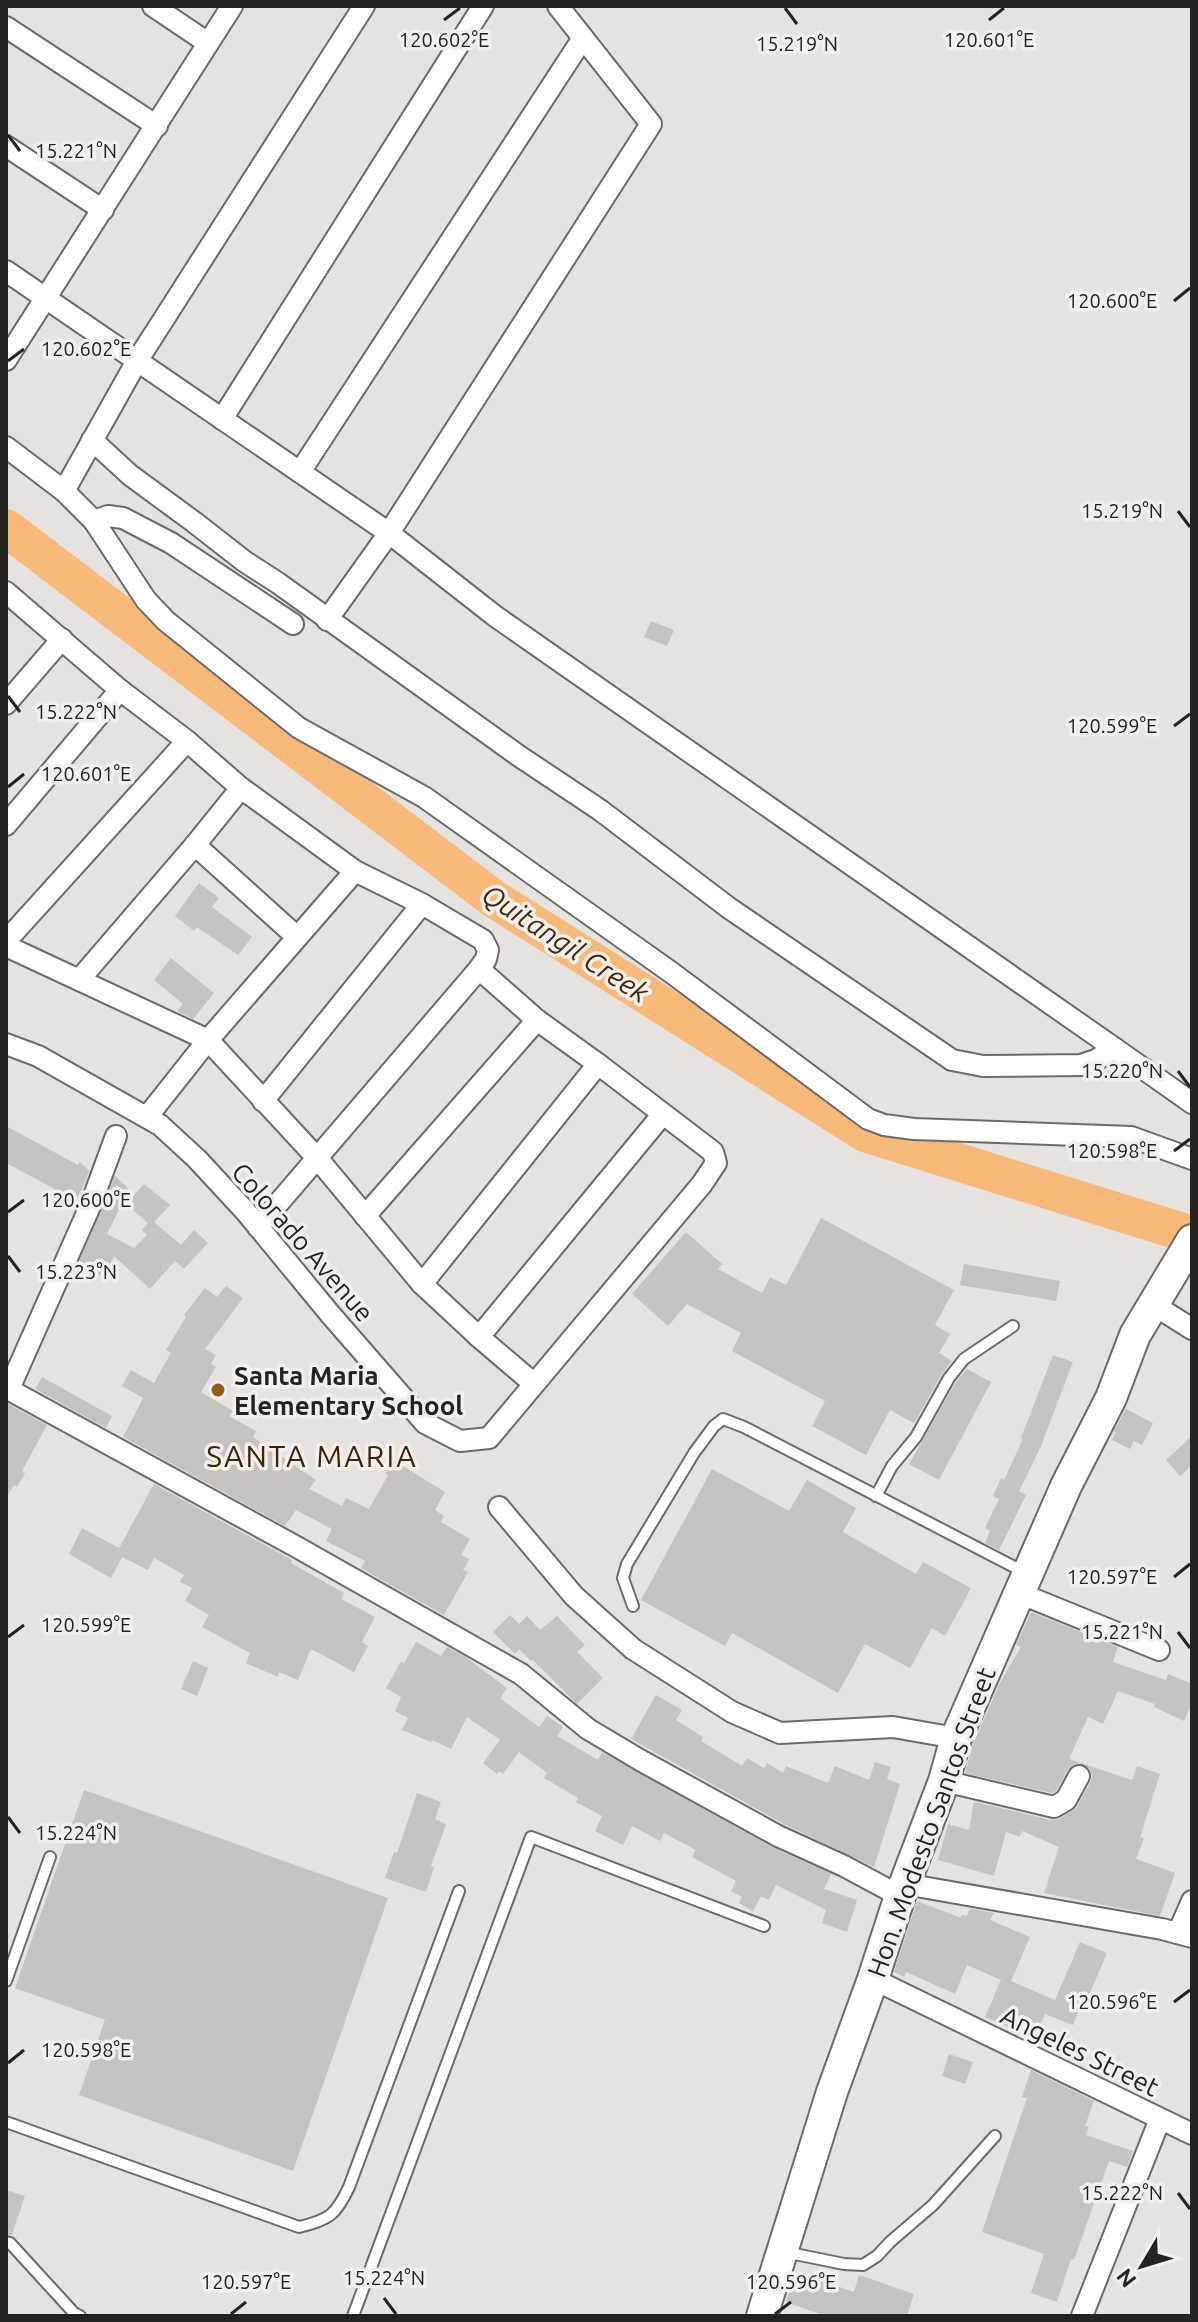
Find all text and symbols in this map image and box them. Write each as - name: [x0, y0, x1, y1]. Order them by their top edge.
- text: 120.602°E: [399, 28, 489, 51]
- text: 120.601°E: [944, 28, 1034, 51]
- text: 15.219°N: [756, 32, 838, 55]
- text: 15.221°N: [35, 139, 117, 162]
- text: 120.600°E: [1067, 289, 1157, 312]
- text: 120.602°E: [41, 337, 131, 360]
- text: 15.219°N: [1081, 499, 1163, 522]
- text: 15.222°N: [35, 700, 117, 723]
- text: 120.599°E: [1067, 714, 1157, 737]
- text: 120.601°E: [41, 762, 131, 785]
- water label: Quitangil Creek: [476, 878, 656, 1010]
- text: 15.220°N: [1081, 1059, 1163, 1082]
- text: 120.598°E: [1067, 1139, 1157, 1162]
- street label: Colorado Avenue: [226, 1157, 380, 1327]
- text: 120.600°E: [41, 1188, 131, 1211]
- text: 15.223°N: [35, 1260, 117, 1283]
- place label: Santa Maria Elementary School: [234, 1361, 463, 1420]
- marker: Santa Maria Elementary School: [209, 1381, 227, 1399]
- district label: SANTA MARIA: [206, 1439, 418, 1473]
- text: 120.597°E: [1067, 1565, 1157, 1588]
- text: 120.599°E: [41, 1613, 131, 1636]
- text: 15.221°N: [1081, 1620, 1163, 1643]
- street label: Hon. Modesto Santos Street: [861, 1663, 1001, 1981]
- text: 15.224°N: [35, 1821, 117, 1844]
- text: 120.596°E: [1067, 1990, 1157, 2013]
- street label: Angeles Street: [996, 2000, 1164, 2102]
- text: 120.598°E: [41, 2038, 131, 2061]
- text: 15.222°N: [1081, 2181, 1163, 2204]
- north arrow: [1102, 2226, 1182, 2306]
- text: N: [1111, 2264, 1141, 2293]
- text: 15.224°N: [343, 2266, 425, 2289]
- text: 120.597°E: [201, 2270, 291, 2293]
- text: 120.596°E: [746, 2270, 836, 2293]

